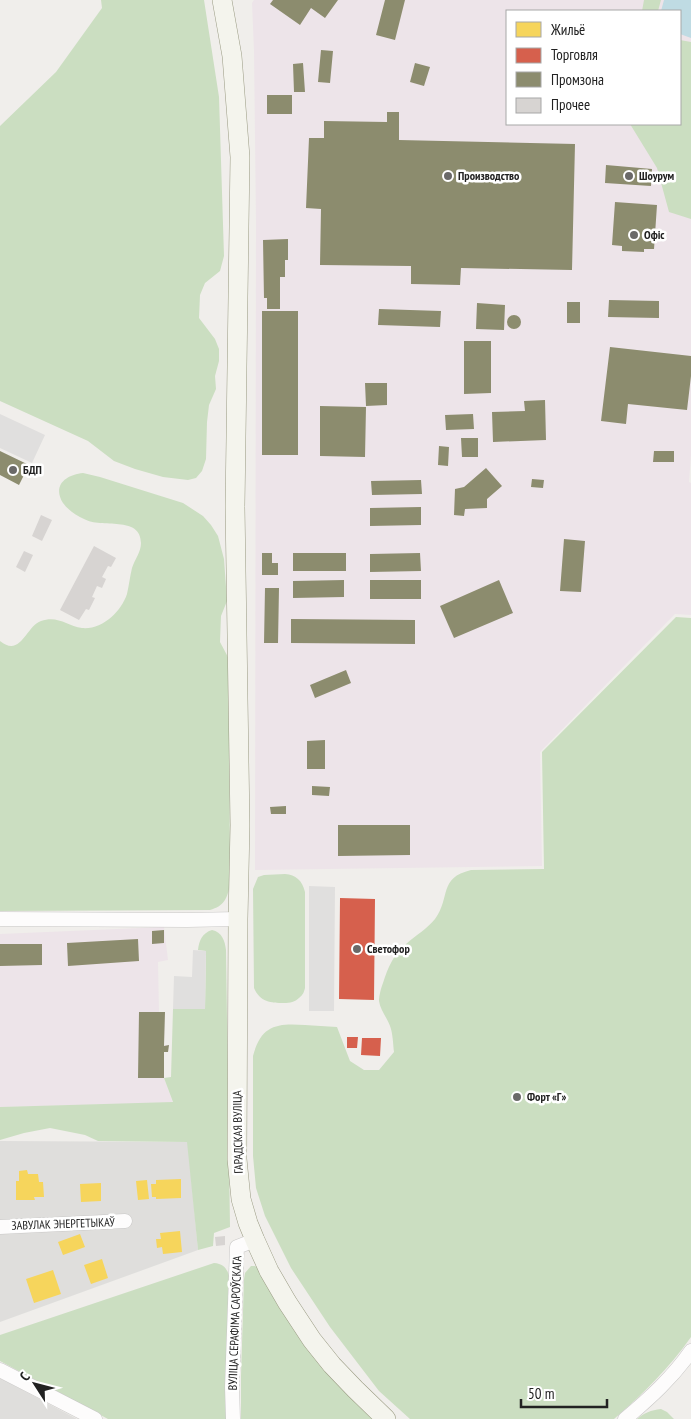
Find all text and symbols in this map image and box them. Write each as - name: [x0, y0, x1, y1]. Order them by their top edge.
- legend: [506, 10, 681, 125]
- text: Жильё: [550, 20, 585, 39]
- text: Торговля: [551, 45, 598, 64]
- text: Промзона: [551, 70, 604, 89]
- text: Прочее: [551, 95, 590, 114]
- place label: Производство: [458, 168, 520, 183]
- place label: Шоурум: [639, 168, 675, 183]
- marker: Производство: [442, 170, 454, 182]
- marker: Шоурум: [623, 170, 635, 182]
- place label: Офіс: [644, 227, 665, 242]
- marker: Офіс: [628, 229, 640, 241]
- place label: БДП: [23, 462, 42, 477]
- marker: БДП: [7, 464, 19, 476]
- place label: Светофор: [367, 941, 410, 956]
- marker: Светофор: [351, 943, 363, 955]
- place label: Форт «Г»: [527, 1089, 566, 1104]
- street label: ГАРАДСКАЯ ВУЛІЦА: [229, 1090, 246, 1174]
- marker: Форт «Г»: [511, 1091, 523, 1103]
- street label: ЗАВУЛАК ЭНЕРГЕТЫКАЎ: [11, 1214, 115, 1233]
- street label: ВУЛІЦА СЕРАФІМА САРОЎСКАГА: [225, 1255, 244, 1391]
- north arrow: [10, 1359, 60, 1409]
- text: С: [15, 1368, 34, 1384]
- scale bar: [521, 1376, 607, 1408]
- text: 50 m: [528, 1384, 554, 1403]

